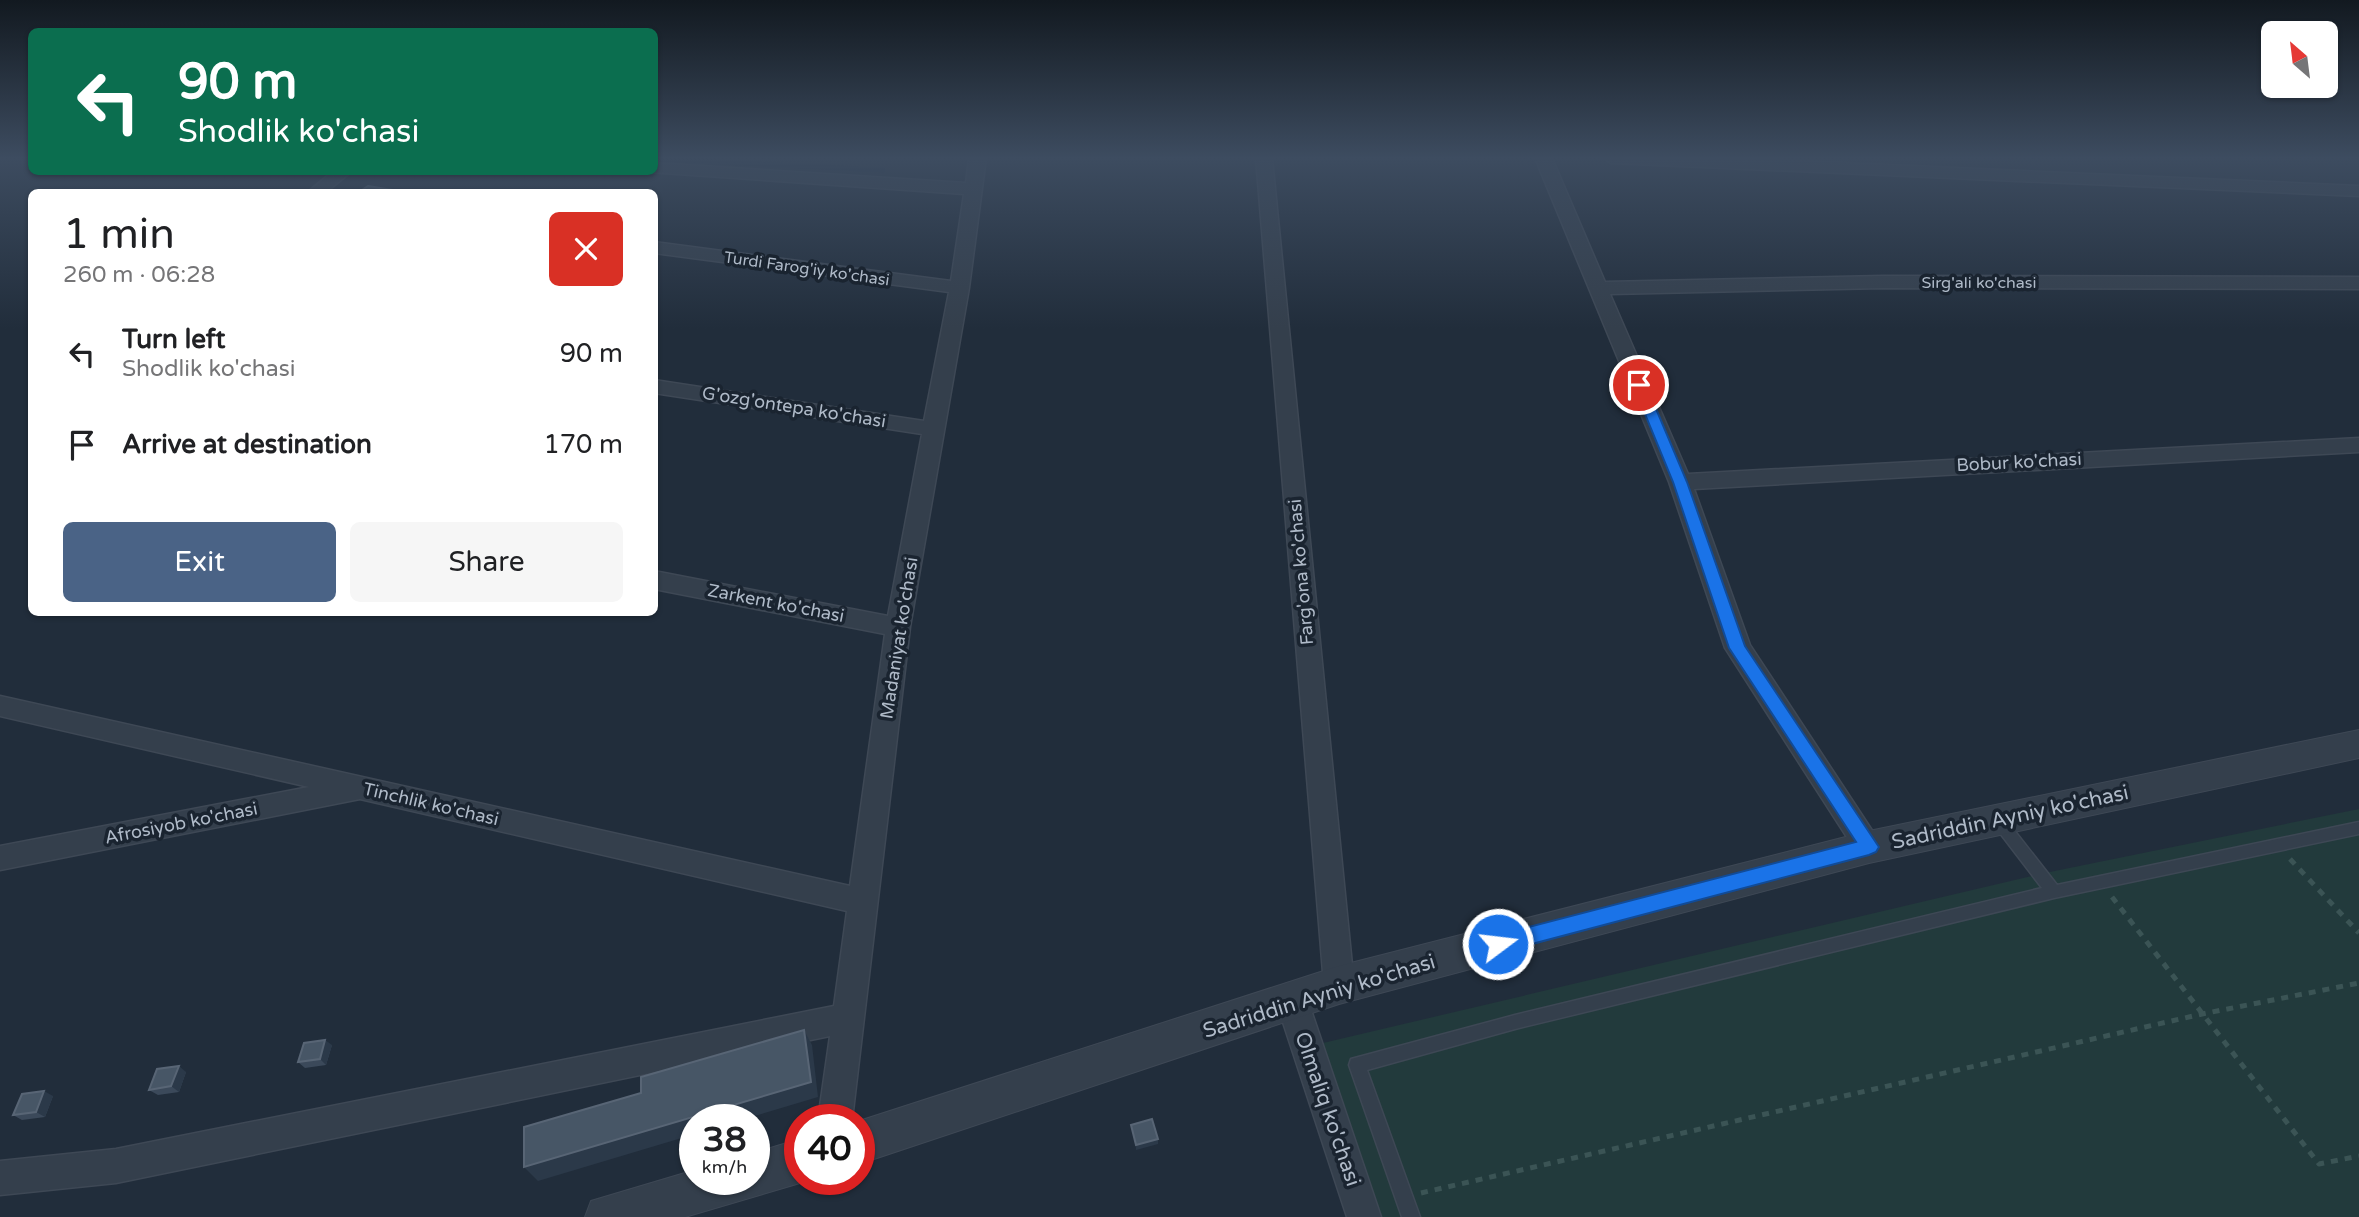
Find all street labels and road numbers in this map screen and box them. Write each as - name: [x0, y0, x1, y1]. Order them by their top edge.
- street label: Turdi Farog'iy ko'chasi: [723, 247, 891, 290]
- street label: Sirg'ali ko'chasi: [1922, 273, 2036, 293]
- street label: G'ozg'ontepa ko'chasi: [701, 382, 887, 432]
- street label: Bobur ko'chasi: [1956, 448, 2082, 476]
- street label: Farg'ona ko'chasi: [1284, 498, 1318, 646]
- street label: Madaniyat ko'chasi: [875, 555, 923, 721]
- street label: Zarkent ko'chasi: [706, 579, 846, 627]
- street label: Tinchlik ko'chasi: [361, 778, 501, 830]
- street label: Sadriddin Ayniy ko'chasi: [1889, 780, 2131, 855]
- street label: Afrosiyob ko'chasi: [103, 797, 259, 849]
- street label: Sadriddin Ayniy ko'chasi: [1200, 949, 1438, 1044]
- street label: Olmaliq ko'chasi: [1289, 1029, 1366, 1190]

